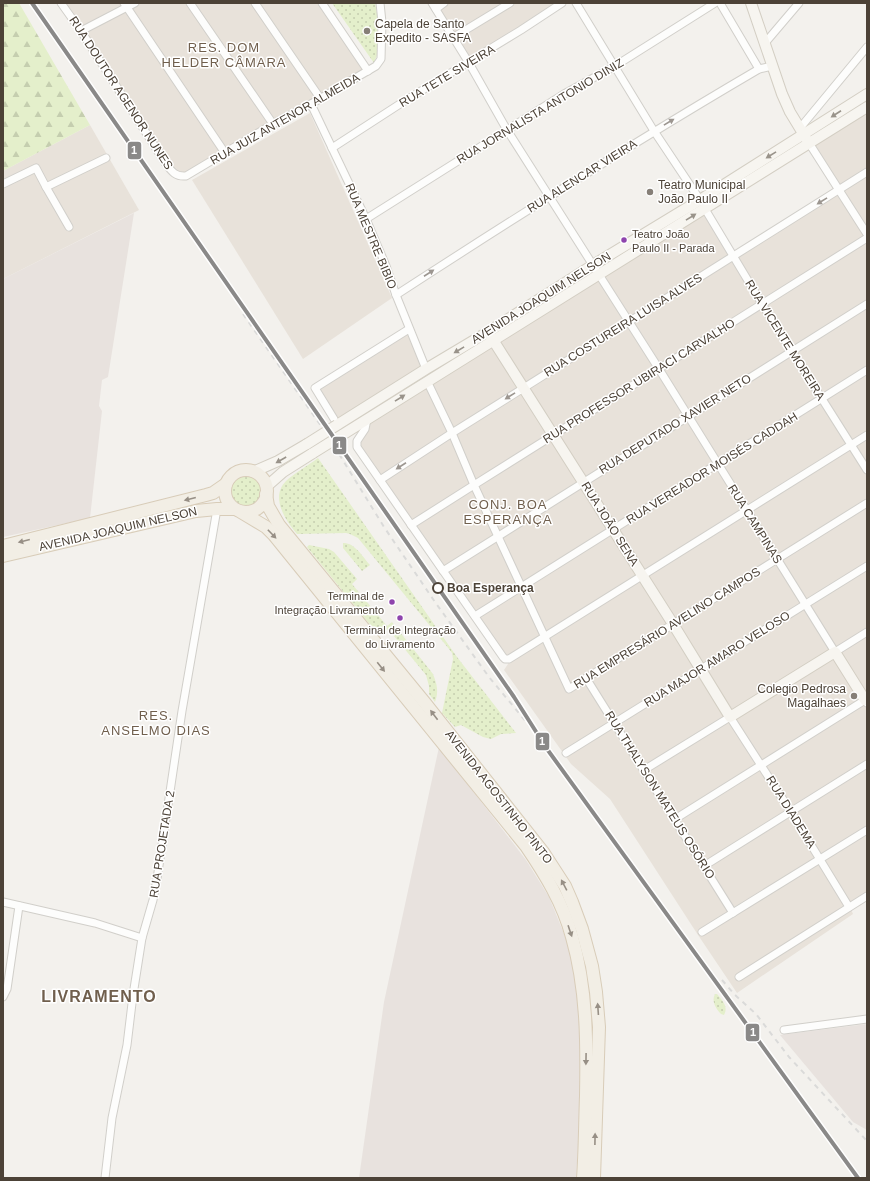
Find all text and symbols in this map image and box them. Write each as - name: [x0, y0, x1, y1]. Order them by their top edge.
- street label: RUA DOUTOR AGENOR NUNES: [66, 14, 176, 172]
- place label: Capela de Santo Expedito - SASFA: [375, 17, 471, 45]
- marker: Capela de Santo Expedito - SASFA: [362, 26, 372, 36]
- district label: RES. DOM HELDER CÂMARA: [162, 40, 286, 70]
- street label: RUA TETE SIVEIRA: [397, 42, 497, 110]
- street label: RUA JORNALISTA ANTONIO DINIZ: [454, 55, 626, 167]
- street label: RUA JUIZ ANTENOR ALMEIDA: [208, 70, 362, 168]
- one-way arrow: [830, 111, 841, 118]
- one-way arrow: [663, 119, 675, 126]
- street label: RUA ALENCAR VIEIRA: [525, 136, 639, 216]
- line badge: 1: [127, 141, 142, 160]
- text: 1: [131, 144, 137, 156]
- one-way arrow: [766, 151, 776, 159]
- place label: Teatro Municipal João Paulo II: [658, 178, 745, 206]
- street label: RUA MESTRE BIBIO: [342, 181, 400, 291]
- marker: Teatro Municipal João Paulo II: [645, 187, 655, 197]
- one-way arrow: [816, 197, 828, 204]
- one-way arrow: [685, 214, 697, 221]
- place label: Teatro João Paulo II - Parada: [632, 228, 715, 254]
- marker: Teatro João Paulo II - Parada: [619, 235, 629, 245]
- street label: AVENIDA JOAQUIM NELSON: [469, 249, 613, 347]
- one-way arrow: [423, 270, 434, 277]
- street label: RUA COSTUREIRA LUISA ALVES: [541, 270, 705, 380]
- street label: RUA VICENTE MOREIRA: [742, 277, 828, 403]
- street label: RUA PROFESSOR UBIRACI CARVALHO: [540, 316, 738, 446]
- one-way arrow: [453, 346, 465, 353]
- street label: RUA DEPUTADO XAVIER NETO: [596, 371, 754, 477]
- one-way arrow: [505, 392, 515, 400]
- one-way arrow: [395, 394, 405, 402]
- street label: RUA VEREADOR MOISÉS CADDAH: [623, 408, 800, 527]
- line badge: 1: [332, 436, 347, 455]
- text: 1: [336, 439, 342, 451]
- one-way arrow: [275, 456, 287, 463]
- one-way arrow: [396, 462, 406, 470]
- street label: RUA JOÃO SENA: [578, 479, 642, 569]
- street label: RUA CAMPINAS: [725, 482, 785, 566]
- one-way arrow: [184, 496, 196, 502]
- district label: CONJ. BOA ESPERANÇA: [463, 497, 553, 527]
- street label: AVENIDA JOAQUIM NELSON: [38, 504, 198, 554]
- one-way arrow: [267, 529, 277, 539]
- one-way arrow: [17, 538, 30, 544]
- street label: RUA EMPRESÁRIO AVELINO CAMPOS: [571, 564, 763, 691]
- place label: Boa Esperança: [447, 581, 534, 595]
- marker: Boa Esperança: [432, 582, 444, 594]
- place label: Terminal de Integração Livramento: [275, 590, 384, 616]
- marker: Terminal de Integração Livramento: [387, 597, 397, 607]
- street label: RUA MAJOR AMARO VELOSO: [641, 608, 793, 710]
- marker: Terminal de Integração do Livramento: [395, 613, 405, 623]
- place label: Terminal de Integração do Livramento: [344, 624, 456, 650]
- one-way arrow: [377, 662, 386, 673]
- place label: Colegio Pedrosa Magalhaes: [757, 682, 846, 710]
- marker: Colegio Pedrosa Magalhaes: [849, 691, 859, 701]
- district label: RES. ANSELMO DIAS: [101, 708, 211, 738]
- street label: RUA THALYSON MATEUS OSÓRIO: [602, 708, 719, 882]
- one-way arrow: [430, 709, 438, 720]
- street label: AVENIDA AGOSTINHO PINTO: [443, 727, 555, 867]
- line badge: 1: [535, 732, 550, 751]
- text: 1: [539, 735, 545, 747]
- street label: RUA DIADEMA: [763, 773, 819, 851]
- street label: RUA PROJETADA 2: [147, 789, 177, 899]
- one-way arrow: [560, 879, 567, 890]
- one-way arrow: [568, 925, 574, 937]
- district label: LIVRAMENTO: [41, 988, 157, 1005]
- one-way arrow: [594, 1003, 601, 1015]
- line badge: 1: [745, 1023, 760, 1042]
- text: 1: [750, 1026, 756, 1038]
- one-way arrow: [583, 1053, 590, 1065]
- one-way arrow: [592, 1132, 598, 1145]

